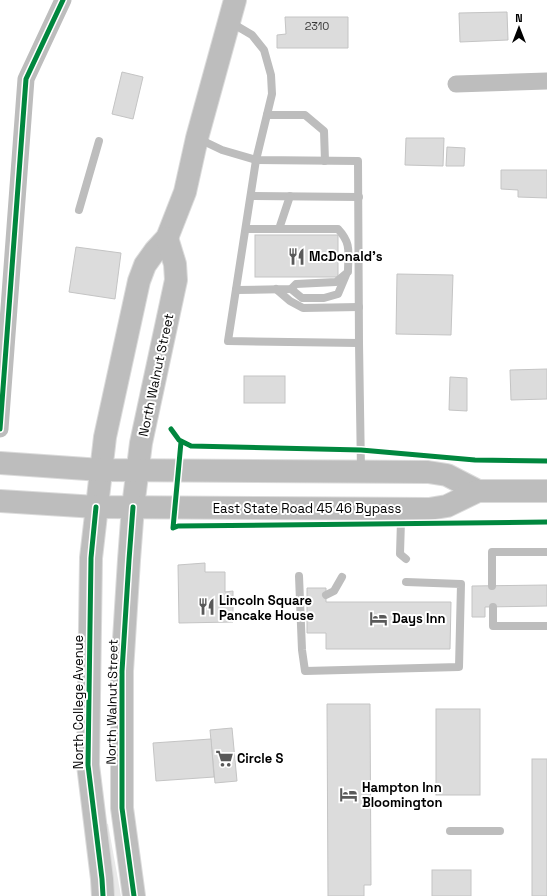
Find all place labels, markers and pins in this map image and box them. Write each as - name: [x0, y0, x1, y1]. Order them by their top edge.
- restaurant icon: McDonald's: [286, 246, 306, 266]
- place label: McDonald's: [309, 248, 383, 265]
- place label: Lincoln Square Pancake House: [219, 592, 314, 624]
- restaurant icon: Lincoln Square Pancake House: [196, 597, 216, 617]
- hotel icon: Days Inn: [369, 608, 389, 628]
- place label: Days Inn: [392, 610, 446, 627]
- supermarket icon: Circle S: [214, 748, 234, 768]
- place label: Circle S: [237, 750, 284, 767]
- place label: Hampton Inn Bloomington: [362, 779, 443, 811]
- hotel icon: Hampton Inn Bloomington: [339, 784, 359, 804]

